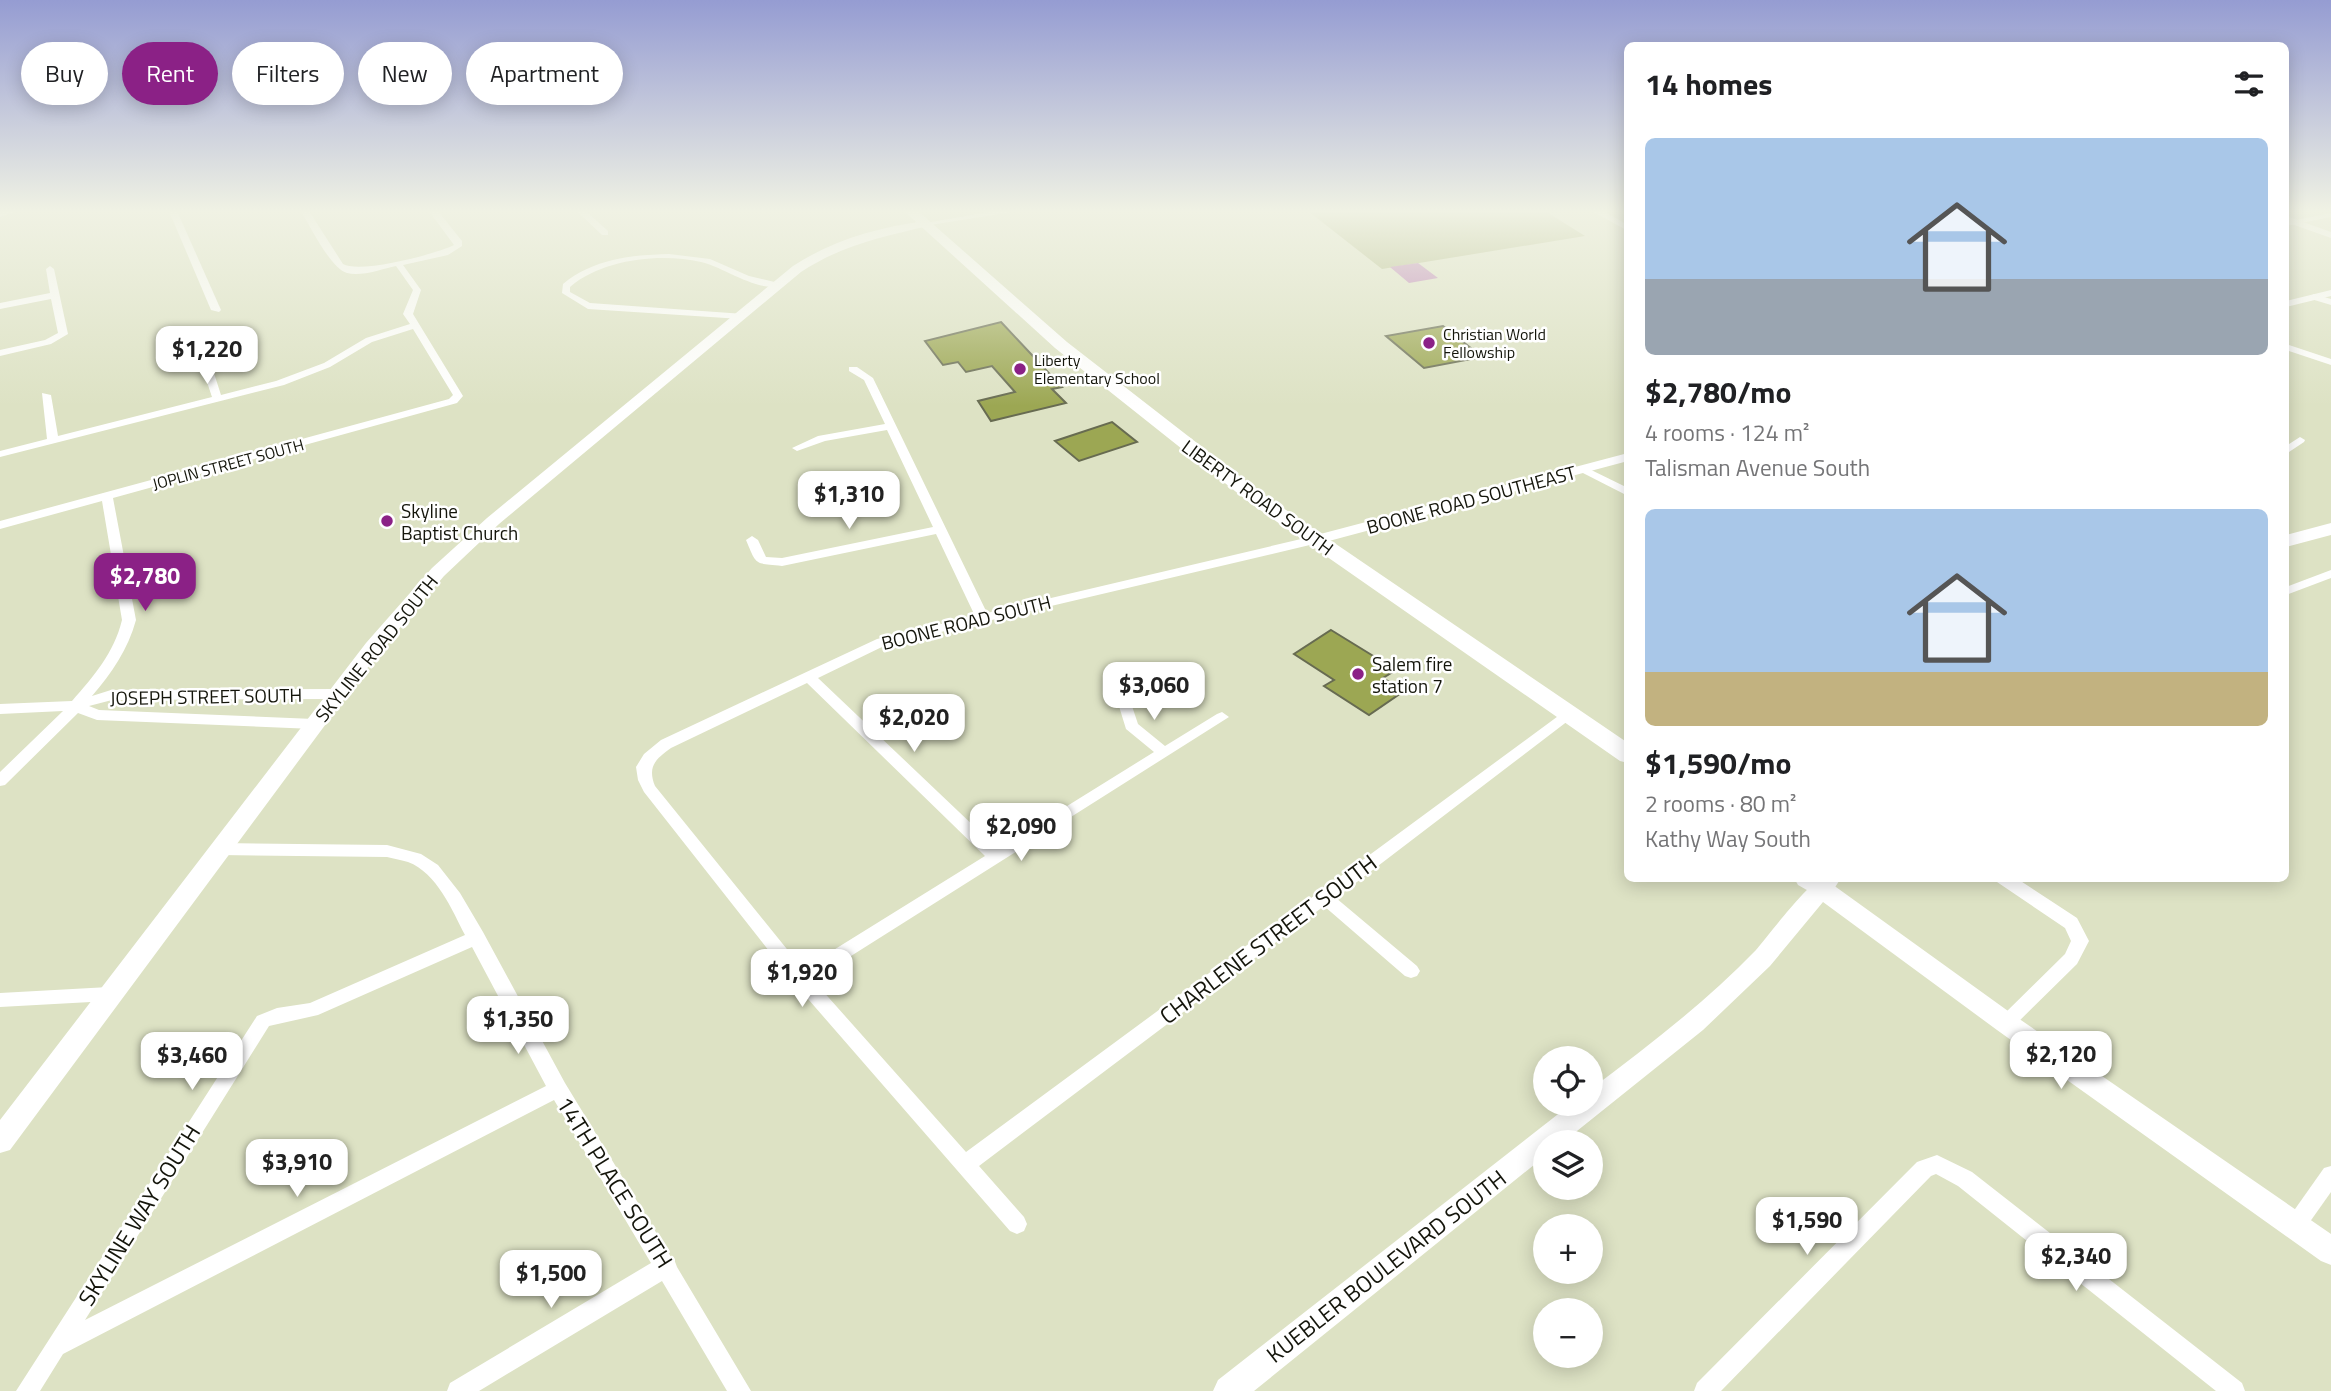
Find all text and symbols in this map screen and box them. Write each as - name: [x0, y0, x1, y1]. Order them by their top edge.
- chip: Buy: [21, 42, 108, 105]
- chip: Rent: [122, 42, 218, 105]
- chip: Filters: [232, 42, 344, 105]
- chip: New: [358, 42, 452, 105]
- chip: Apartment: [466, 42, 623, 105]
- text: 14 homes: [1645, 61, 1772, 107]
- icon: filters: [2230, 65, 2268, 103]
- icon: home: [1894, 184, 2020, 310]
- place label: Christian World Fellowship: [1443, 322, 1546, 364]
- pin: $1,220: [150, 326, 264, 386]
- text: $1,220: [172, 331, 242, 366]
- marker: Christian World Fellowship: [1421, 335, 1437, 351]
- place label: Liberty Elementary School: [1034, 348, 1160, 390]
- marker: Liberty Elementary School: [1012, 361, 1028, 377]
- text: $2,780/mo: [1645, 369, 1791, 415]
- text: 4 rooms · 124 m²: [1645, 415, 1809, 450]
- street label: JOPLIN STREET SOUTH: [150, 432, 306, 496]
- street label: LIBERTY ROAD SOUTH: [1176, 432, 1340, 562]
- text: Talisman Avenue South: [1645, 450, 1870, 485]
- street label: BOONE ROAD SOUTHEAST: [1363, 457, 1579, 541]
- pin: $1,310: [792, 472, 906, 531]
- text: $1,310: [814, 476, 884, 511]
- place label: Skyline Baptist Church: [401, 496, 518, 547]
- marker: Skyline Baptist Church: [379, 513, 395, 529]
- pin: $2,780: [88, 554, 202, 613]
- icon: home: [1894, 555, 2020, 681]
- text: $2,780: [110, 558, 180, 593]
- street label: SKYLINE ROAD SOUTH: [307, 568, 445, 728]
- street label: BOONE ROAD SOUTH: [878, 587, 1054, 657]
- place label: Salem fire station 7: [1372, 649, 1452, 700]
- pin: $3,060: [1097, 662, 1211, 722]
- marker: Salem fire station 7: [1350, 666, 1366, 682]
- text: $3,060: [1119, 667, 1189, 702]
- street label: JOSEPH STREET SOUTH: [110, 680, 302, 712]
- pin: $2,020: [857, 694, 971, 754]
- text: $2,020: [879, 699, 949, 734]
- text: $1,590/mo: [1645, 740, 1791, 786]
- text: 2 rooms · 80 m²: [1645, 786, 1796, 821]
- pin: $2,090: [964, 804, 1078, 863]
- text: $2,090: [986, 808, 1056, 843]
- text: Kathy Way South: [1645, 821, 1811, 856]
- street label: CHARLENE STREET SOUTH: [1152, 845, 1384, 1033]
- pin: $1,920: [745, 950, 859, 1009]
- text: $1,920: [767, 954, 837, 989]
- pin: $1,350: [461, 996, 575, 1056]
- text: $1,350: [483, 1001, 553, 1036]
- pin: $3,460: [135, 1032, 249, 1092]
- pin: $2,120: [2004, 1032, 2118, 1091]
- text: $2,120: [2026, 1036, 2096, 1071]
- text: $3,460: [157, 1037, 227, 1072]
- map controls: [1533, 1046, 1603, 1368]
- button: locate: [1533, 1046, 1603, 1116]
- street label: 14TH PLACE SOUTH: [548, 1089, 682, 1275]
- street label: SKYLINE WAY SOUTH: [69, 1118, 209, 1312]
- button: layers: [1533, 1130, 1603, 1200]
- pin: $3,910: [240, 1140, 354, 1199]
- text: $3,910: [262, 1144, 332, 1179]
- street label: KUEBLER BOULEVARD SOUTH: [1259, 1161, 1513, 1371]
- pin: $1,590: [1750, 1198, 1864, 1257]
- text: $1,590: [1772, 1202, 1842, 1237]
- button: +: [1533, 1214, 1603, 1284]
- pin: $2,340: [2019, 1234, 2133, 1293]
- text: $2,340: [2041, 1238, 2111, 1273]
- pin: $1,500: [494, 1250, 608, 1310]
- text: $1,500: [516, 1255, 586, 1290]
- button: −: [1533, 1298, 1603, 1368]

